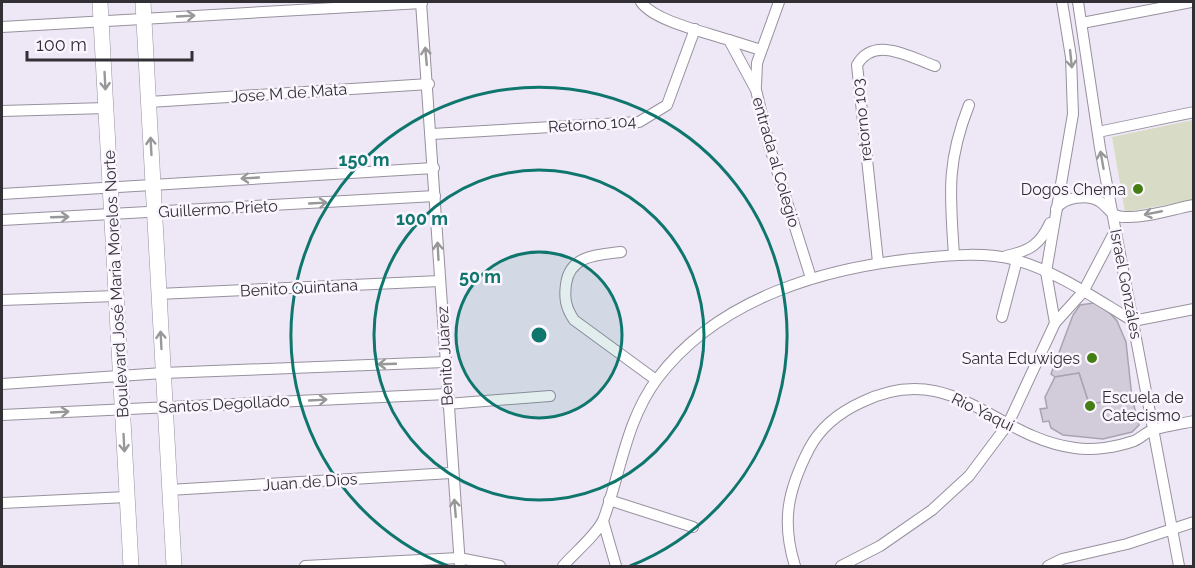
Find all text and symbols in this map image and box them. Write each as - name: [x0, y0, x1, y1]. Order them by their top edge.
- one-way arrow: [175, 11, 195, 22]
- scale bar: [27, 24, 192, 62]
- text: 100 m: [36, 34, 87, 55]
- one-way arrow: [420, 47, 431, 67]
- one-way arrow: [1065, 49, 1076, 69]
- one-way arrow: [100, 70, 111, 90]
- street label: retorno 103: [848, 78, 876, 162]
- street label: Jose M de Mata: [230, 79, 348, 107]
- street label: entrada al Colegio: [748, 95, 804, 229]
- street label: Retorno 104: [547, 111, 637, 137]
- one-way arrow: [145, 136, 156, 156]
- text: 150 m: [339, 149, 390, 170]
- street label: Boulevard José María Morelos Norte: [100, 150, 132, 418]
- one-way arrow: [1096, 151, 1107, 171]
- one-way arrow: [240, 172, 260, 183]
- place label: Dogos Chema: [1021, 180, 1126, 199]
- marker: Dogos Chema: [1131, 182, 1145, 196]
- street label: Guillermo Prieto: [158, 196, 278, 222]
- one-way arrow: [307, 198, 327, 209]
- text: 100 m: [396, 208, 448, 229]
- one-way arrow: [1144, 208, 1163, 219]
- one-way arrow: [49, 212, 69, 223]
- street label: Israel Gonzáles: [1106, 227, 1146, 341]
- one-way arrow: [433, 241, 444, 261]
- text: 50 m: [459, 266, 501, 287]
- street label: Benito Quintana: [240, 275, 358, 301]
- street label: Benito Juárez: [433, 306, 457, 406]
- centre of rings: [529, 325, 549, 345]
- one-way arrow: [155, 331, 166, 351]
- place label: Santa Eduwiges: [962, 349, 1080, 368]
- marker: Santa Eduwiges: [1085, 351, 1099, 365]
- one-way arrow: [377, 359, 397, 370]
- place label: Escuela de Catecismo: [1102, 388, 1184, 425]
- street label: Rio Yaqui: [949, 389, 1017, 435]
- street label: Santos Degollado: [158, 391, 290, 417]
- one-way arrow: [307, 395, 327, 406]
- marker: Escuela de Catecismo: [1083, 399, 1097, 413]
- one-way arrow: [49, 406, 69, 417]
- one-way arrow: [118, 433, 129, 453]
- street label: Juan de Dios: [262, 469, 358, 495]
- one-way arrow: [449, 499, 460, 519]

